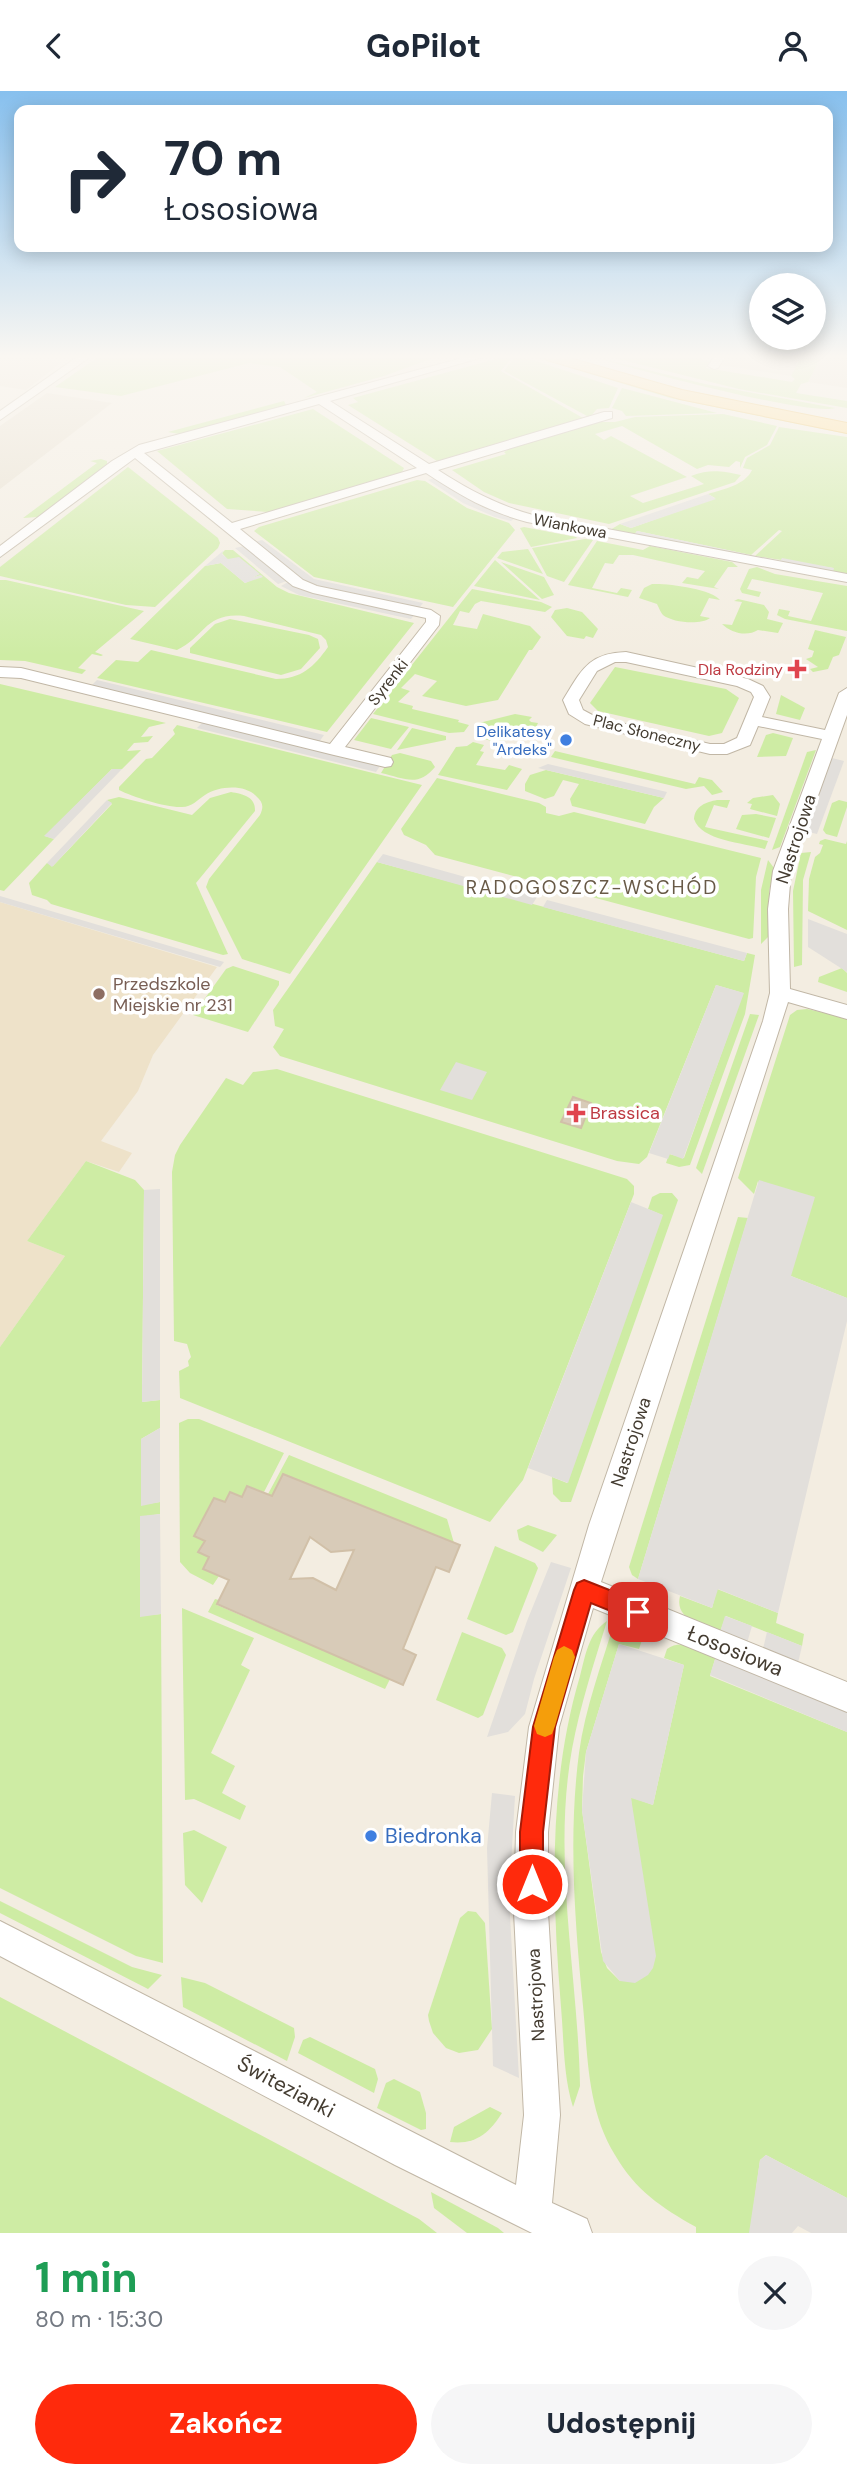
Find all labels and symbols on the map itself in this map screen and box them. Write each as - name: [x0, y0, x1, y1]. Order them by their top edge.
- street label: Wiankowa: [531, 509, 609, 543]
- street label: Syrenki: [363, 654, 413, 710]
- place label: Dla Rodziny: [698, 659, 783, 680]
- marker: Dla Rodziny: [789, 661, 805, 677]
- street label: Plac Słoneczny: [591, 709, 703, 757]
- place label: Delikatesy "Ardeks": [476, 721, 552, 760]
- marker: Delikatesy "Ardeks": [558, 732, 574, 748]
- street label: Nastrojowa: [770, 791, 822, 887]
- district label: RADOGOSZCZ-WSCHÓD: [466, 875, 718, 900]
- place label: Przedszkole Miejskie nr 231: [113, 972, 233, 1017]
- marker: Przedszkole Miejskie nr 231: [91, 986, 107, 1002]
- place label: Brassica: [590, 1101, 660, 1125]
- marker: Brassica: [568, 1105, 584, 1121]
- street label: Nastrojowa: [605, 1394, 657, 1490]
- pin: [608, 1582, 668, 1642]
- street label: Łososiowa: [683, 1619, 787, 1683]
- place label: Biedronka: [385, 1822, 482, 1850]
- marker: Biedronka: [363, 1828, 379, 1844]
- position arrow: [495, 1847, 569, 1921]
- street label: Nastrojowa: [522, 1948, 550, 2042]
- street label: Świtezianki: [232, 2050, 340, 2124]

